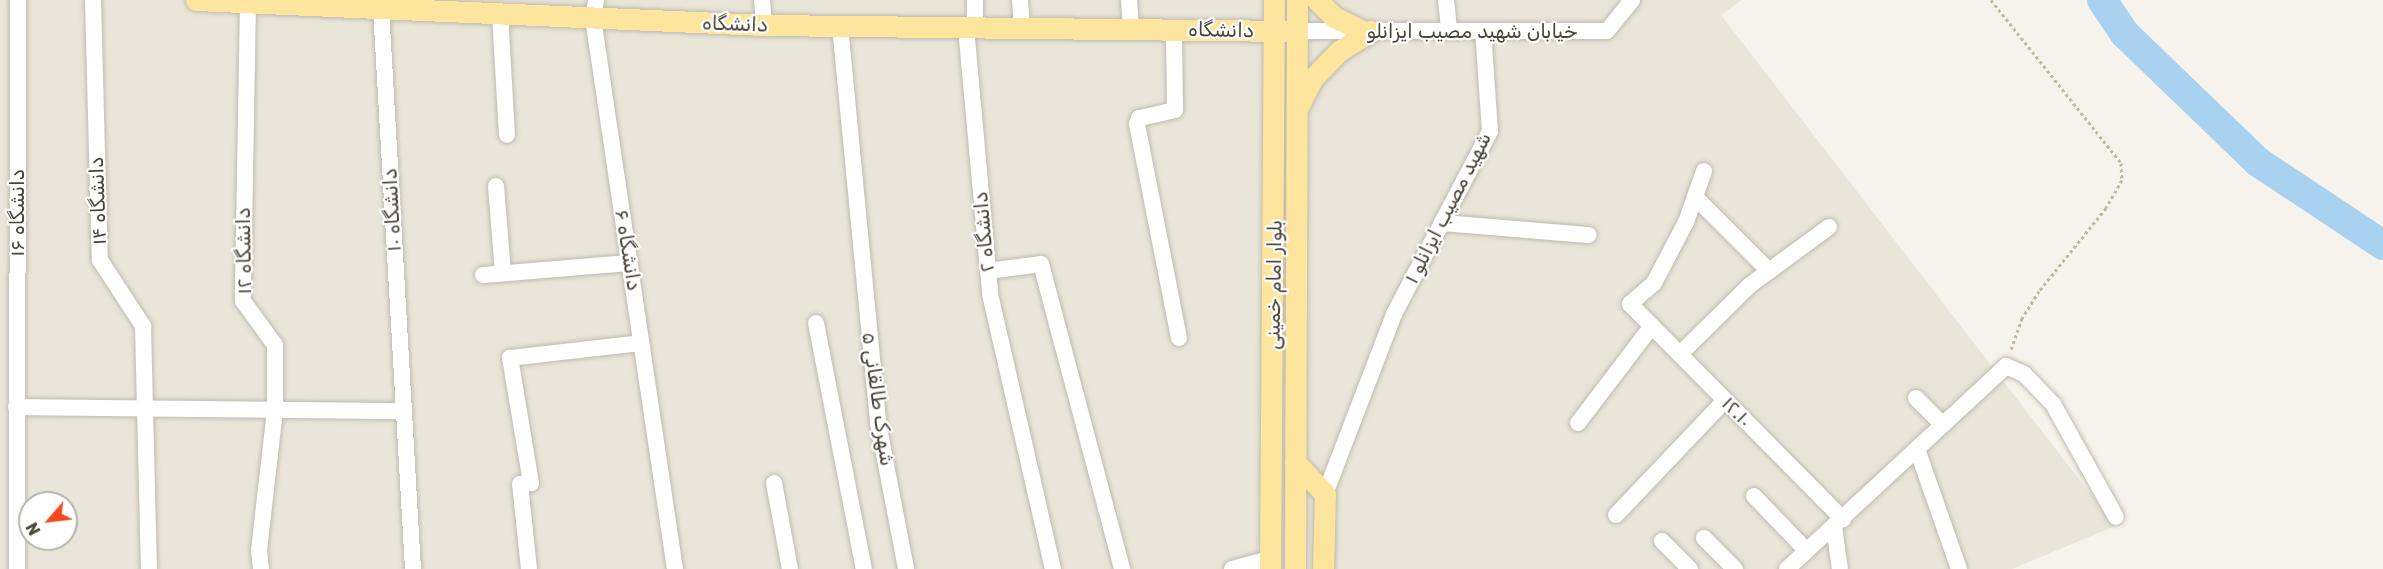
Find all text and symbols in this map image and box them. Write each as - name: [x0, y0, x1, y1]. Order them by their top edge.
- street label: دانشگاه: [702, 11, 768, 37]
- street label: دانشگاه: [1188, 17, 1254, 43]
- street label: خیابان شهید مصیب ایزانلو: [1366, 19, 1578, 43]
- street label: شهید مصیب ایزانلو ۱: [1399, 128, 1497, 288]
- street label: دانشگاه ۱۴: [84, 156, 112, 246]
- street label: دانشگاه ۱۰: [378, 168, 406, 252]
- street label: دانشگاه ۱۶: [5, 169, 29, 257]
- street label: دانشگاه ۲: [969, 191, 999, 273]
- street label: دانشگاه ۱۲: [231, 207, 257, 295]
- street label: دانشگاه ۶: [610, 208, 646, 292]
- street label: بلوار امام خمینی: [1261, 220, 1287, 350]
- street label: شهرک طالقانی ۵: [857, 330, 899, 468]
- street label: ۱۲.۱۰: [1717, 392, 1757, 432]
- north arrow: [18, 491, 78, 551]
- text: N: [22, 519, 45, 538]

